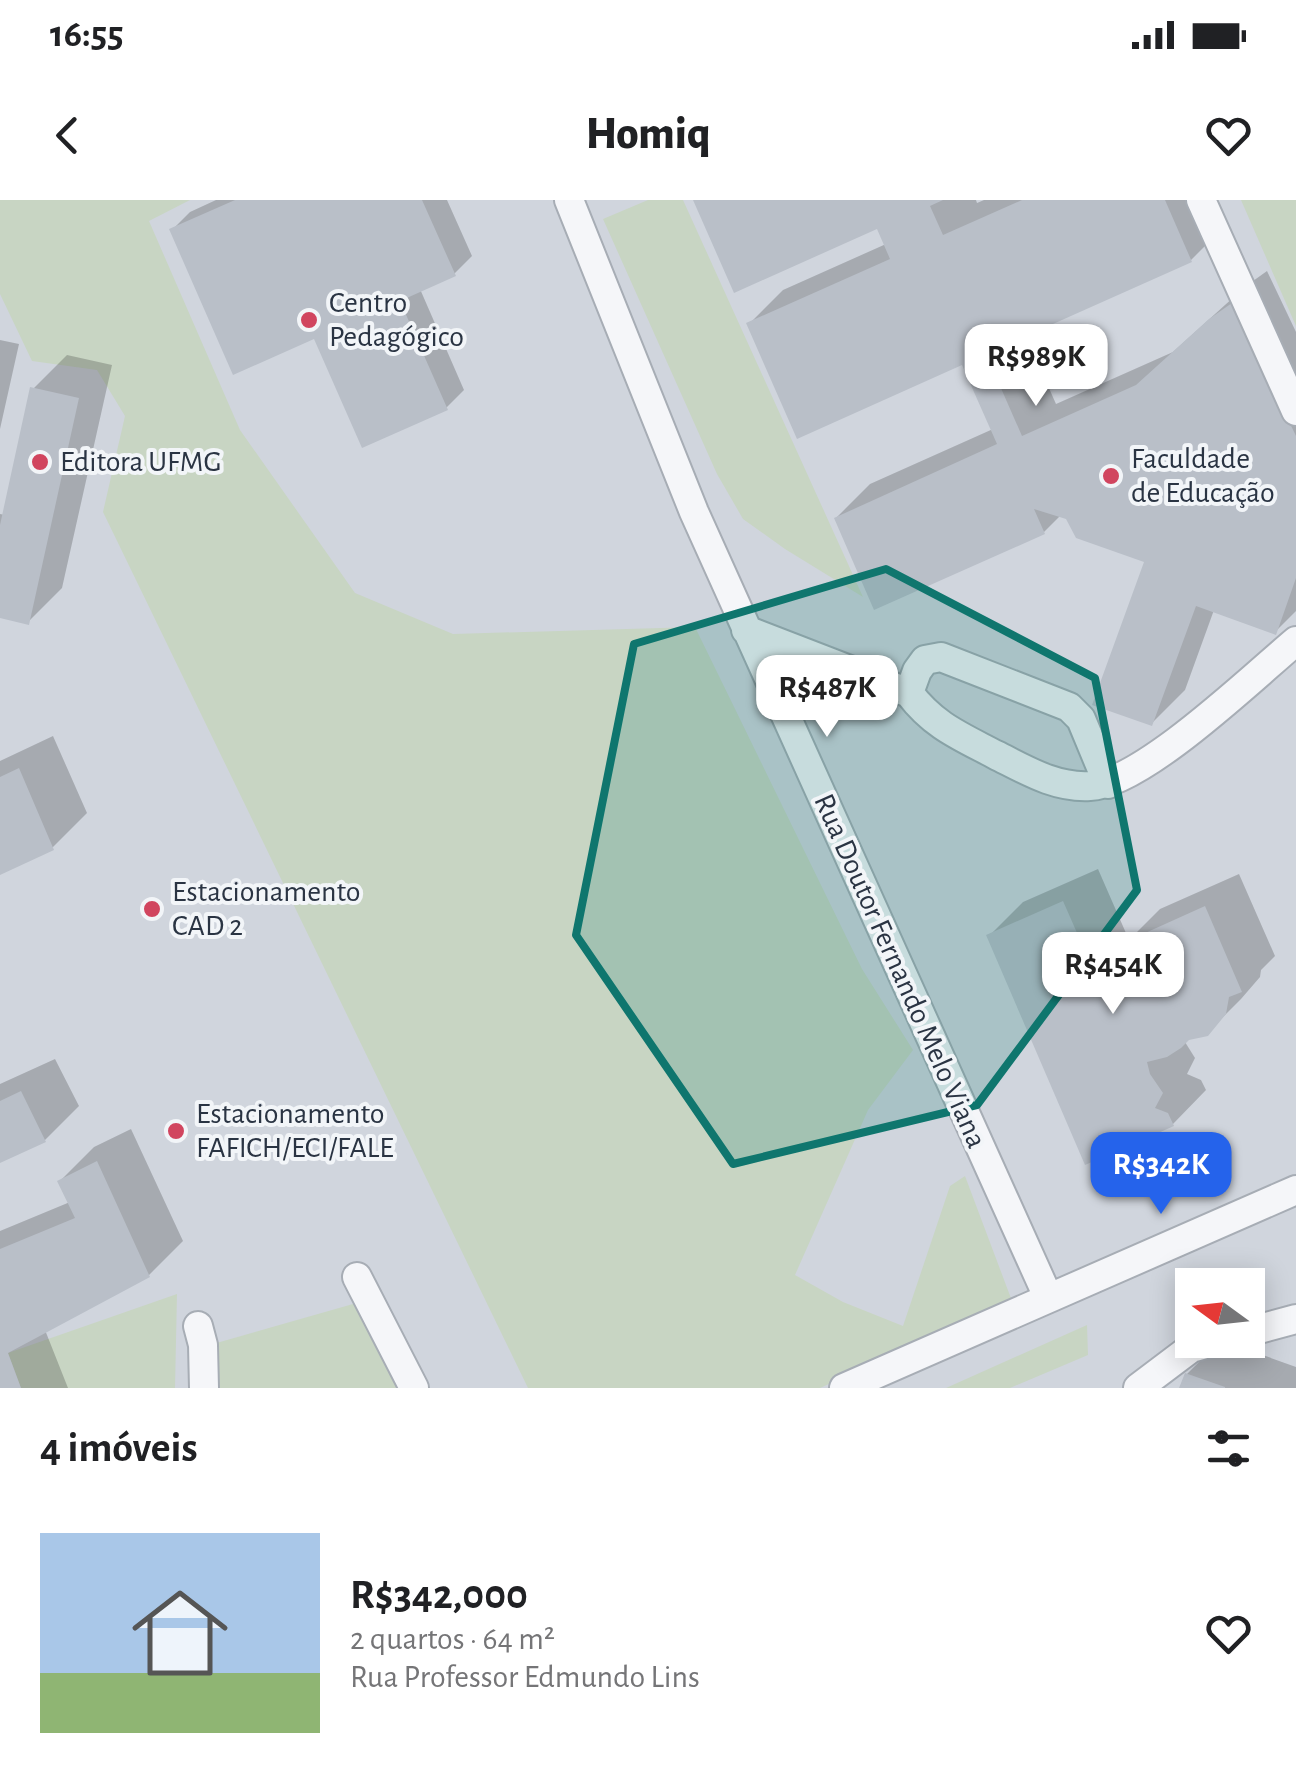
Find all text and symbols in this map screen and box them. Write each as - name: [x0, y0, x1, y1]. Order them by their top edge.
- text: 16:55: [50, 16, 124, 54]
- icon: back: [40, 108, 95, 163]
- icon: heart: [1201, 108, 1256, 163]
- text: Homiq: [585, 112, 711, 157]
- place label: Centro Pedagógico: [329, 288, 464, 352]
- marker: Centro Pedagógico: [298, 309, 320, 331]
- pin: R$989K: [955, 324, 1117, 409]
- text: R$989K: [987, 340, 1085, 372]
- place label: Faculdade de Educação: [1131, 444, 1275, 508]
- place label: Editora UFMG: [60, 447, 221, 477]
- marker: Editora UFMG: [29, 451, 51, 473]
- marker: Faculdade de Educação: [1100, 465, 1122, 487]
- pin: R$487K: [746, 655, 908, 740]
- text: R$487K: [778, 671, 876, 703]
- street label: Rua Doutor Fernando Melo Viana: [808, 789, 992, 1153]
- place label: Estacionamento CAD 2: [172, 877, 360, 941]
- marker: Estacionamento CAD 2: [141, 898, 163, 920]
- pin: R$454K: [1032, 932, 1194, 1017]
- text: R$454K: [1064, 948, 1162, 980]
- place label: Estacionamento FAFICH/ECI/FALE: [196, 1099, 394, 1163]
- marker: Estacionamento FAFICH/ECI/FALE: [165, 1120, 187, 1142]
- pin: R$342K: [1080, 1132, 1242, 1217]
- text: R$342K: [1113, 1148, 1209, 1180]
- north arrow: [1175, 1268, 1265, 1358]
- map controls: [1175, 1268, 1265, 1358]
- icon: filters: [1201, 1421, 1256, 1476]
- text: 4 imóveis: [40, 1427, 198, 1469]
- icon: home: [120, 1573, 240, 1693]
- text: R$342,000: [350, 1574, 528, 1616]
- icon: heart: [1201, 1606, 1256, 1661]
- text: 2 quartos · 64 m²: [350, 1623, 555, 1655]
- text: Rua Professor Edmundo Lins: [350, 1661, 700, 1693]

